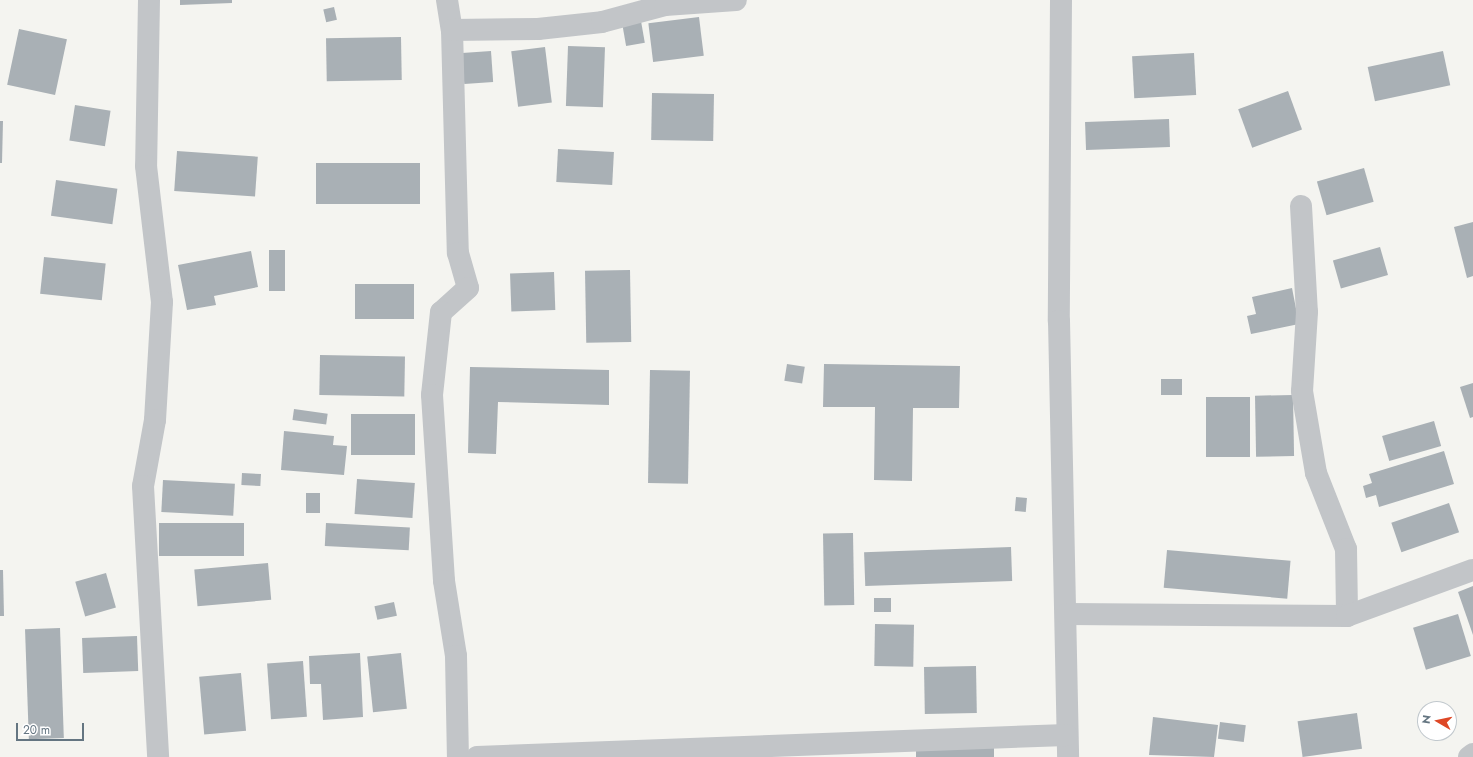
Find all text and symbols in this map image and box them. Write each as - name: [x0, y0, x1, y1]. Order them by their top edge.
- north arrow: [1417, 701, 1457, 741]
- text: N: [1418, 714, 1435, 725]
- scale bar: [18, 715, 86, 741]
- text: 20 m: [23, 721, 50, 739]

